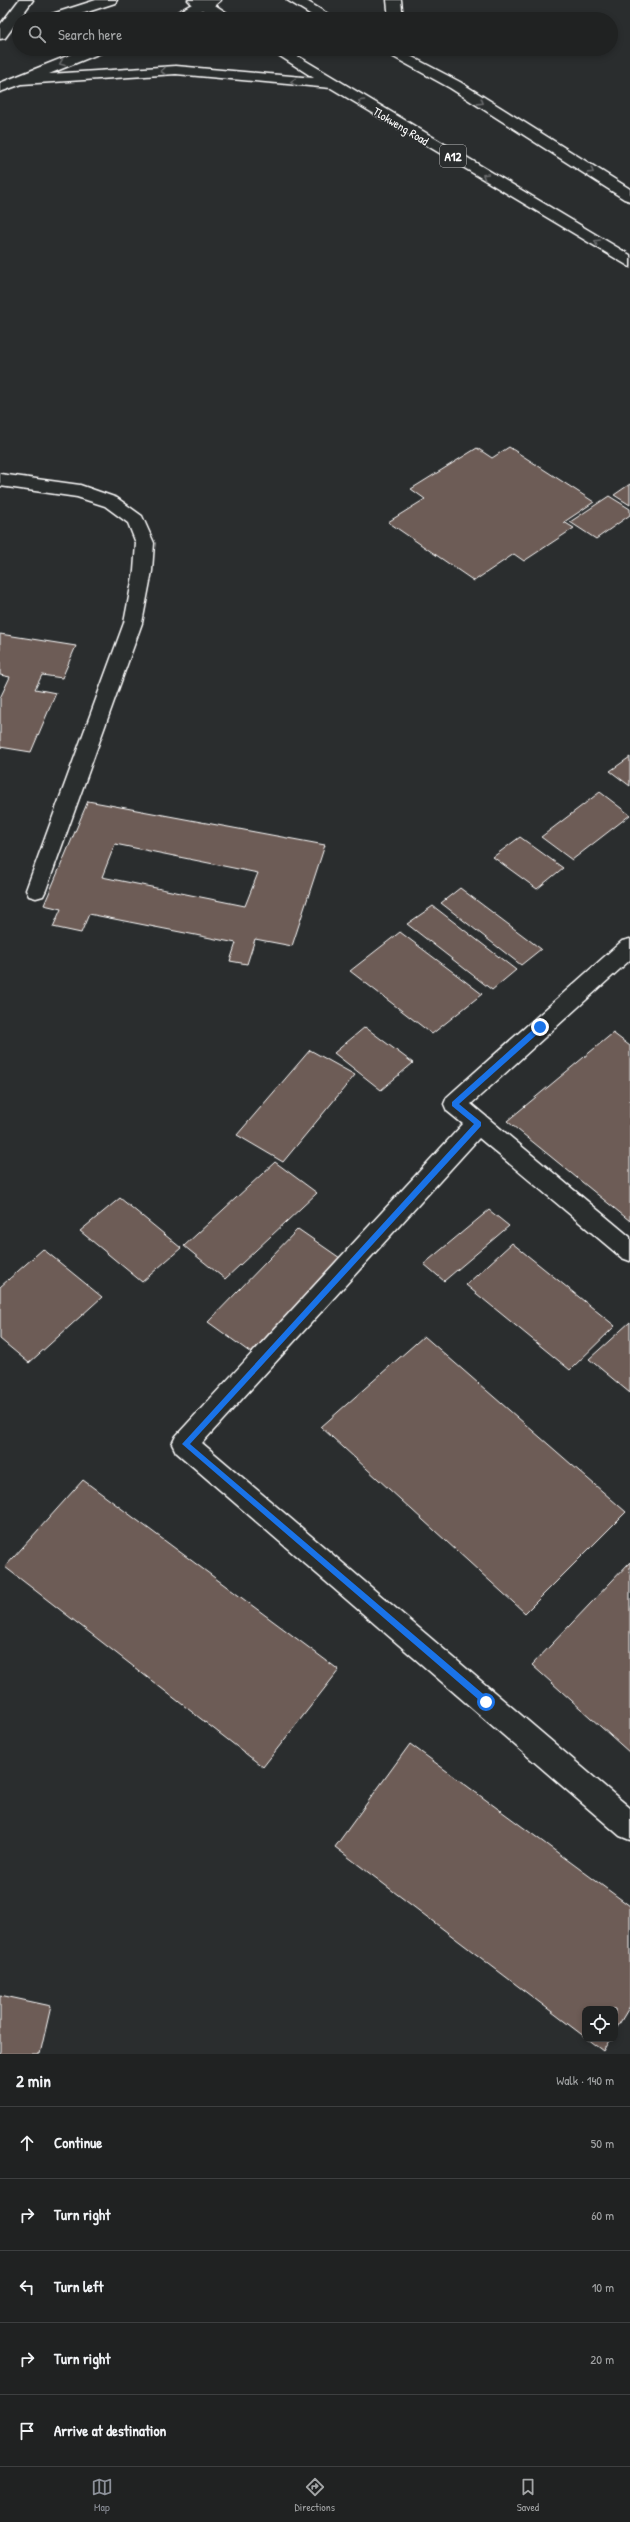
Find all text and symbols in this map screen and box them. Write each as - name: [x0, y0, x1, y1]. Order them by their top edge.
- search box: [12, 12, 618, 56]
- icon: search: [26, 23, 48, 45]
- text: Search here: [58, 24, 122, 45]
- one-way arrow: [59, 59, 66, 67]
- one-way arrow: [160, 67, 166, 75]
- one-way arrow: [290, 78, 296, 86]
- one-way arrow: [477, 97, 484, 104]
- one-way arrow: [358, 99, 365, 106]
- street label: Tlokweng Road: [370, 103, 432, 149]
- road number: A12: [440, 145, 466, 167]
- one-way arrow: [587, 166, 594, 174]
- one-way arrow: [482, 173, 489, 180]
- one-way arrow: [593, 240, 601, 247]
- route end: [531, 1018, 549, 1036]
- route start: [477, 1693, 495, 1711]
- map controls: [582, 2006, 618, 2042]
- button: locate: [582, 2006, 618, 2042]
- text: 2 min: [16, 2069, 51, 2092]
- text: Walk · 140 m: [556, 2071, 614, 2089]
- icon: ahead: [16, 2132, 38, 2154]
- text: Continue: [54, 2132, 102, 2153]
- text: 50 m: [591, 2134, 614, 2152]
- icon: right: [16, 2204, 38, 2226]
- text: Turn right: [54, 2204, 110, 2225]
- text: 60 m: [591, 2206, 614, 2224]
- icon: left: [16, 2276, 38, 2298]
- text: Turn left: [54, 2276, 104, 2297]
- text: 10 m: [592, 2278, 614, 2296]
- icon: right: [16, 2348, 38, 2370]
- text: Turn right: [54, 2348, 110, 2369]
- text: 20 m: [590, 2350, 614, 2368]
- icon: arrive: [16, 2420, 38, 2442]
- text: Arrive at destination: [54, 2420, 166, 2441]
- tab: Map: [91, 2476, 113, 2514]
- tab: Directions: [295, 2476, 335, 2514]
- tab: Saved: [517, 2476, 539, 2514]

